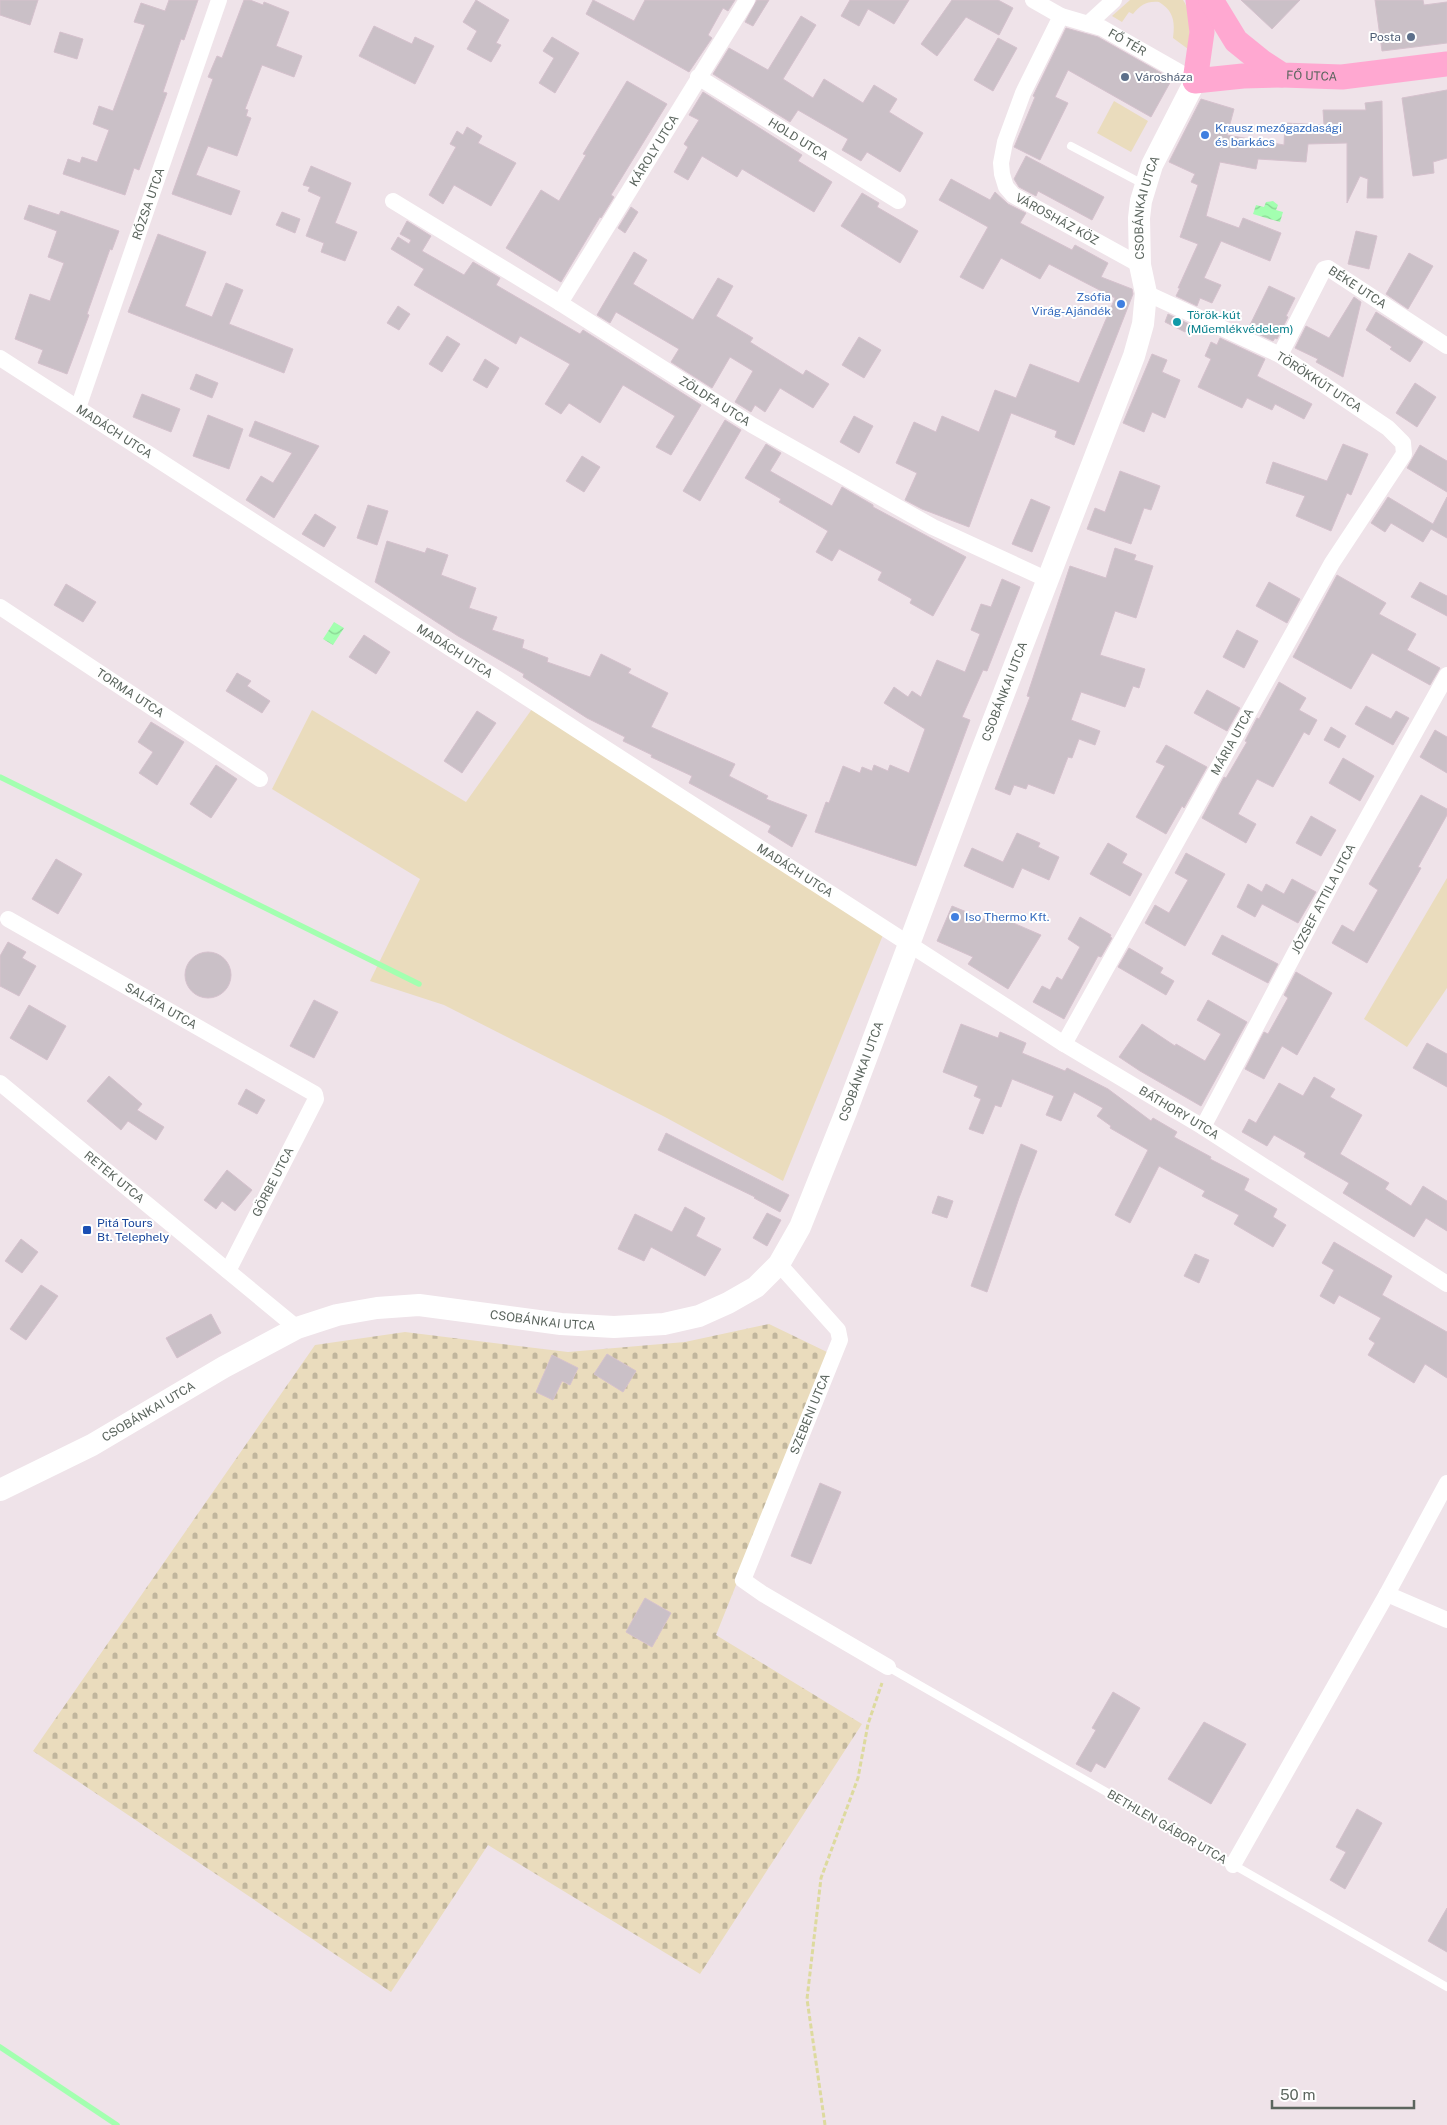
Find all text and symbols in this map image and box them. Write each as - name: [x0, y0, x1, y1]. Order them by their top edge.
- street label: FŐ TÉR: [1106, 26, 1149, 59]
- place label: Posta: [1370, 30, 1401, 44]
- marker: Posta: [1405, 31, 1417, 43]
- street label: FŐ UTCA: [1286, 68, 1338, 84]
- place label: Városháza: [1135, 70, 1193, 84]
- marker: Városháza: [1119, 71, 1131, 83]
- street label: KÁROLY UTCA: [627, 112, 682, 189]
- street label: HOLD UTCA: [766, 115, 831, 163]
- place label: Krausz mezőgazdasági és barkács: [1215, 121, 1342, 149]
- marker: Krausz mezőgazdasági és barkács: [1199, 129, 1211, 141]
- street label: CSOBÁNKAI UTCA: [1132, 153, 1163, 260]
- street label: RÓZSA UTCA: [130, 165, 168, 242]
- street label: VÁROSHÁZ KÖZ: [1013, 191, 1101, 248]
- street label: BÉKE UTCA: [1326, 263, 1389, 312]
- place label: Zsófia Virág-Ajándék: [1032, 290, 1111, 318]
- marker: Zsófia Virág-Ajándék: [1115, 298, 1127, 310]
- place label: Török-kút (Műemlékvédelem): [1187, 308, 1293, 336]
- marker: Török-kút (Műemlékvédelem): [1171, 316, 1183, 328]
- street label: TÖRÖKKÚT UTCA: [1274, 349, 1365, 415]
- street label: ZÖLDFA UTCA: [677, 374, 753, 429]
- street label: MADÁCH UTCA: [74, 402, 155, 462]
- street label: MADÁCH UTCA: [414, 621, 496, 681]
- street label: CSOBÁNKAI UTCA: [979, 639, 1030, 743]
- street label: TORMA UTCA: [94, 666, 167, 721]
- street label: MÁRIA UTCA: [1208, 706, 1257, 778]
- street label: MADÁCH UTCA: [754, 841, 836, 901]
- street label: JÓZSEF ATTILA UTCA: [1289, 841, 1359, 956]
- place label: Iso Thermo Kft.: [965, 910, 1049, 924]
- marker: Iso Thermo Kft.: [949, 911, 961, 923]
- street label: SALÁTA UTCA: [122, 980, 200, 1032]
- street label: CSOBÁNKAI UTCA: [836, 1019, 887, 1123]
- street label: BÁTHORY UTCA: [1137, 1083, 1222, 1143]
- street label: GÖRBE UTCA: [249, 1144, 297, 1219]
- street label: RETEK UTCA: [81, 1148, 147, 1206]
- place label: Pitá Tours Bt. Telephely: [97, 1216, 170, 1244]
- marker: Pitá Tours Bt. Telephely: [81, 1224, 93, 1236]
- street label: CSOBÁNKAI UTCA: [489, 1308, 596, 1333]
- street label: SZEBENI UTCA: [787, 1371, 833, 1457]
- street label: CSOBÁNKAI UTCA: [99, 1378, 198, 1445]
- street label: BETHLEN GÁBOR UTCA: [1105, 1787, 1230, 1867]
- scale bar: [1272, 2078, 1414, 2110]
- text: 50 m: [1280, 2086, 1315, 2103]

